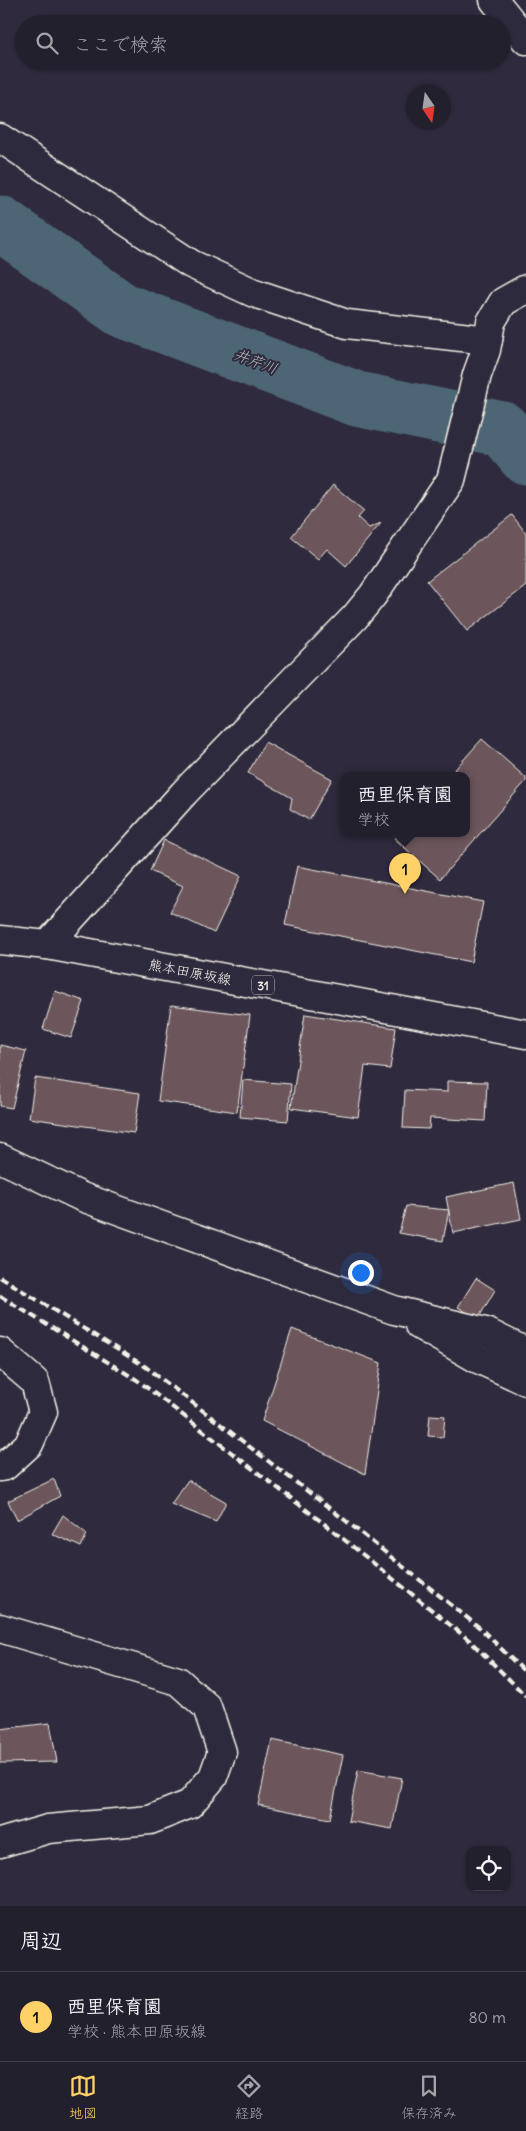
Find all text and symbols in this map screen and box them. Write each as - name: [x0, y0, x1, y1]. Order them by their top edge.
- search box: [15, 15, 511, 70]
- icon: search: [33, 29, 61, 57]
- text: ここで検索: [73, 32, 168, 56]
- north arrow: [406, 85, 451, 130]
- water label: 井芹川: [232, 344, 280, 378]
- popup: [340, 772, 470, 837]
- text: 西里保育園: [357, 782, 453, 806]
- text: 学校: [357, 809, 390, 829]
- pin: 1: [389, 853, 421, 894]
- street label: 熊本田原坂線: [147, 955, 233, 989]
- road number: 31: [252, 976, 274, 994]
- your location: [348, 1260, 374, 1286]
- map controls: [466, 1846, 511, 1891]
- button: locate: [466, 1846, 511, 1891]
- text: 周辺: [20, 1927, 62, 1954]
- text: 西里保育園: [67, 1994, 162, 2018]
- text: 1: [33, 2007, 39, 2027]
- text: 80 m: [468, 2007, 506, 2027]
- text: 学校 · 熊本田原坂線: [67, 2021, 206, 2041]
- tab: 地図: [69, 2072, 97, 2122]
- tab: 経路: [235, 2072, 263, 2122]
- tab: 保存済み: [401, 2072, 457, 2122]

